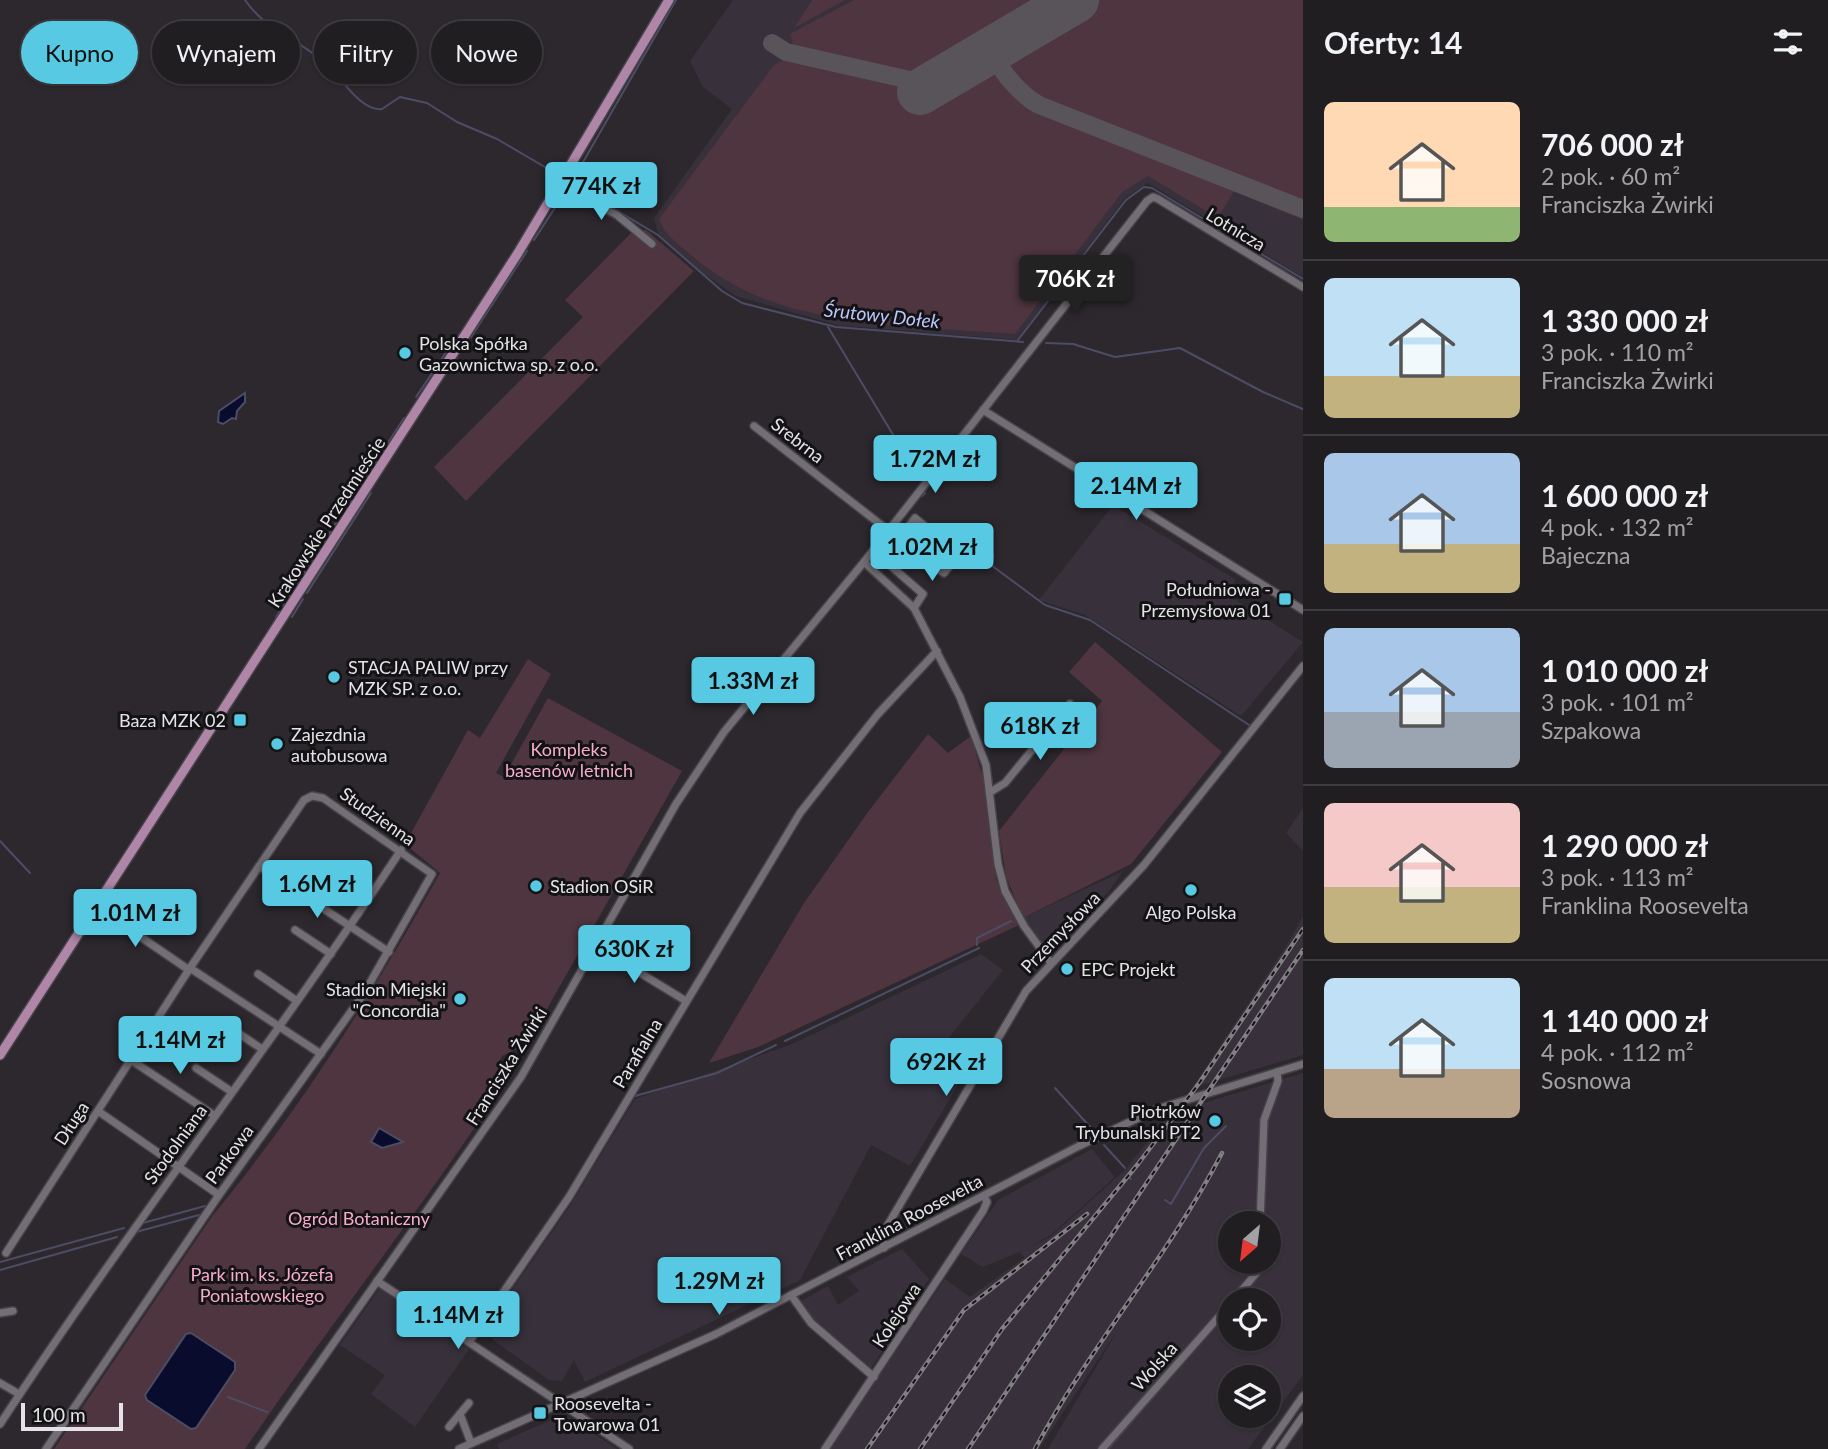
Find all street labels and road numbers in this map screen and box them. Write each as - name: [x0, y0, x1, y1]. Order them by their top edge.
- street label: Lotnicza: [1202, 203, 1270, 255]
- street label: Srebrna: [767, 413, 829, 467]
- street label: Krakowskie Przedmieście: [263, 433, 389, 611]
- street label: Studzienna: [336, 782, 420, 850]
- street label: Przemysłowa: [1016, 887, 1104, 977]
- street label: Franciszka Żwirki: [461, 1003, 551, 1129]
- street label: Parafialna: [608, 1014, 666, 1092]
- street label: Długa: [49, 1097, 93, 1149]
- street label: Stodolniana: [139, 1100, 211, 1188]
- street label: Parkowa: [200, 1120, 258, 1188]
- street label: Franklina Roosevelta: [832, 1169, 986, 1265]
- street label: Kolejowa: [867, 1279, 925, 1351]
- street label: Wolska: [1126, 1337, 1182, 1395]

